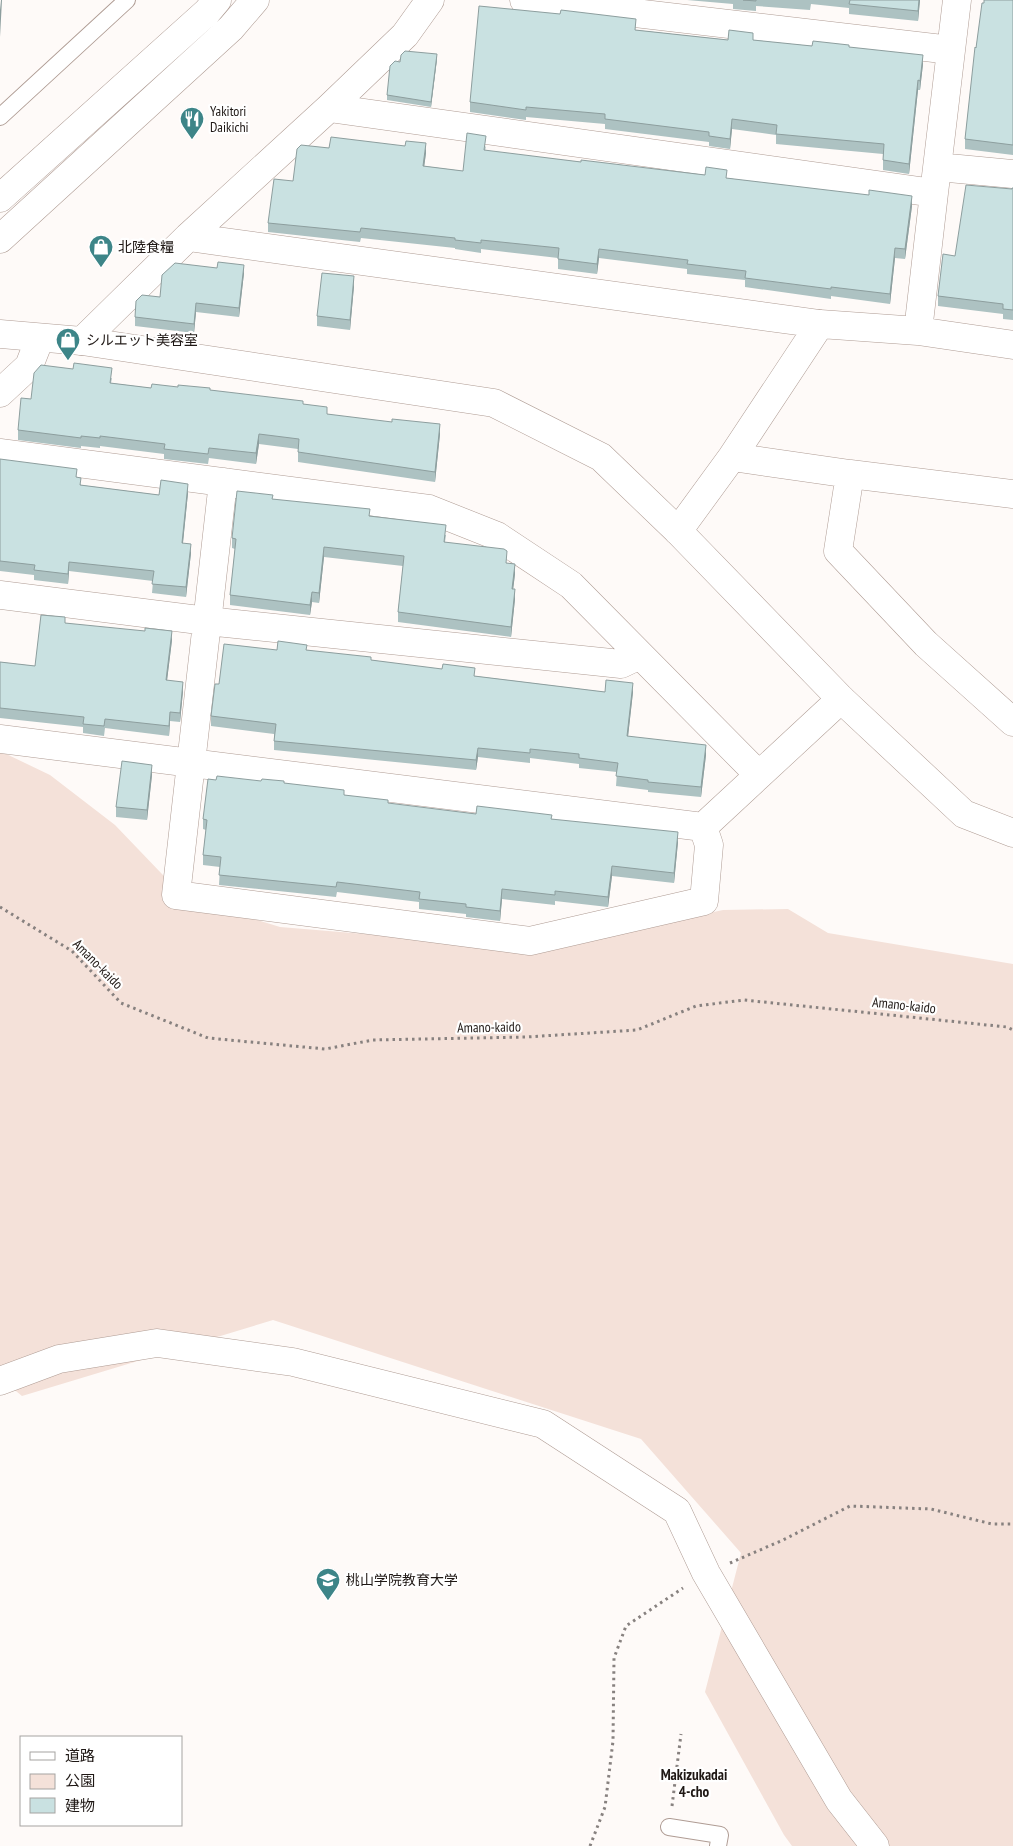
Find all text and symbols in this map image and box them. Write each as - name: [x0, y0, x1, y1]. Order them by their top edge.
- place label: Yakitori Daikichi: [210, 102, 249, 136]
- restaurant icon: Yakitori Daikichi: [179, 106, 205, 140]
- shop icon: 北陸食糧: [88, 234, 114, 268]
- place label: 北陸食糧: [118, 238, 174, 256]
- shop icon: シルエット美容室: [55, 327, 81, 361]
- place label: シルエット美容室: [86, 331, 198, 349]
- street label: Amano-kaido: [69, 935, 127, 993]
- street label: Amano-kaido: [871, 993, 937, 1017]
- street label: Amano-kaido: [457, 1017, 521, 1037]
- school or university icon: 桃山学院教育大学: [315, 1567, 341, 1601]
- place label: 桃山学院教育大学: [346, 1571, 458, 1589]
- legend: [20, 1736, 182, 1826]
- text: 道路: [65, 1746, 95, 1765]
- district label: Makizukadai 4-cho: [661, 1765, 727, 1801]
- text: 公園: [65, 1771, 95, 1790]
- text: 建物: [65, 1796, 95, 1815]

